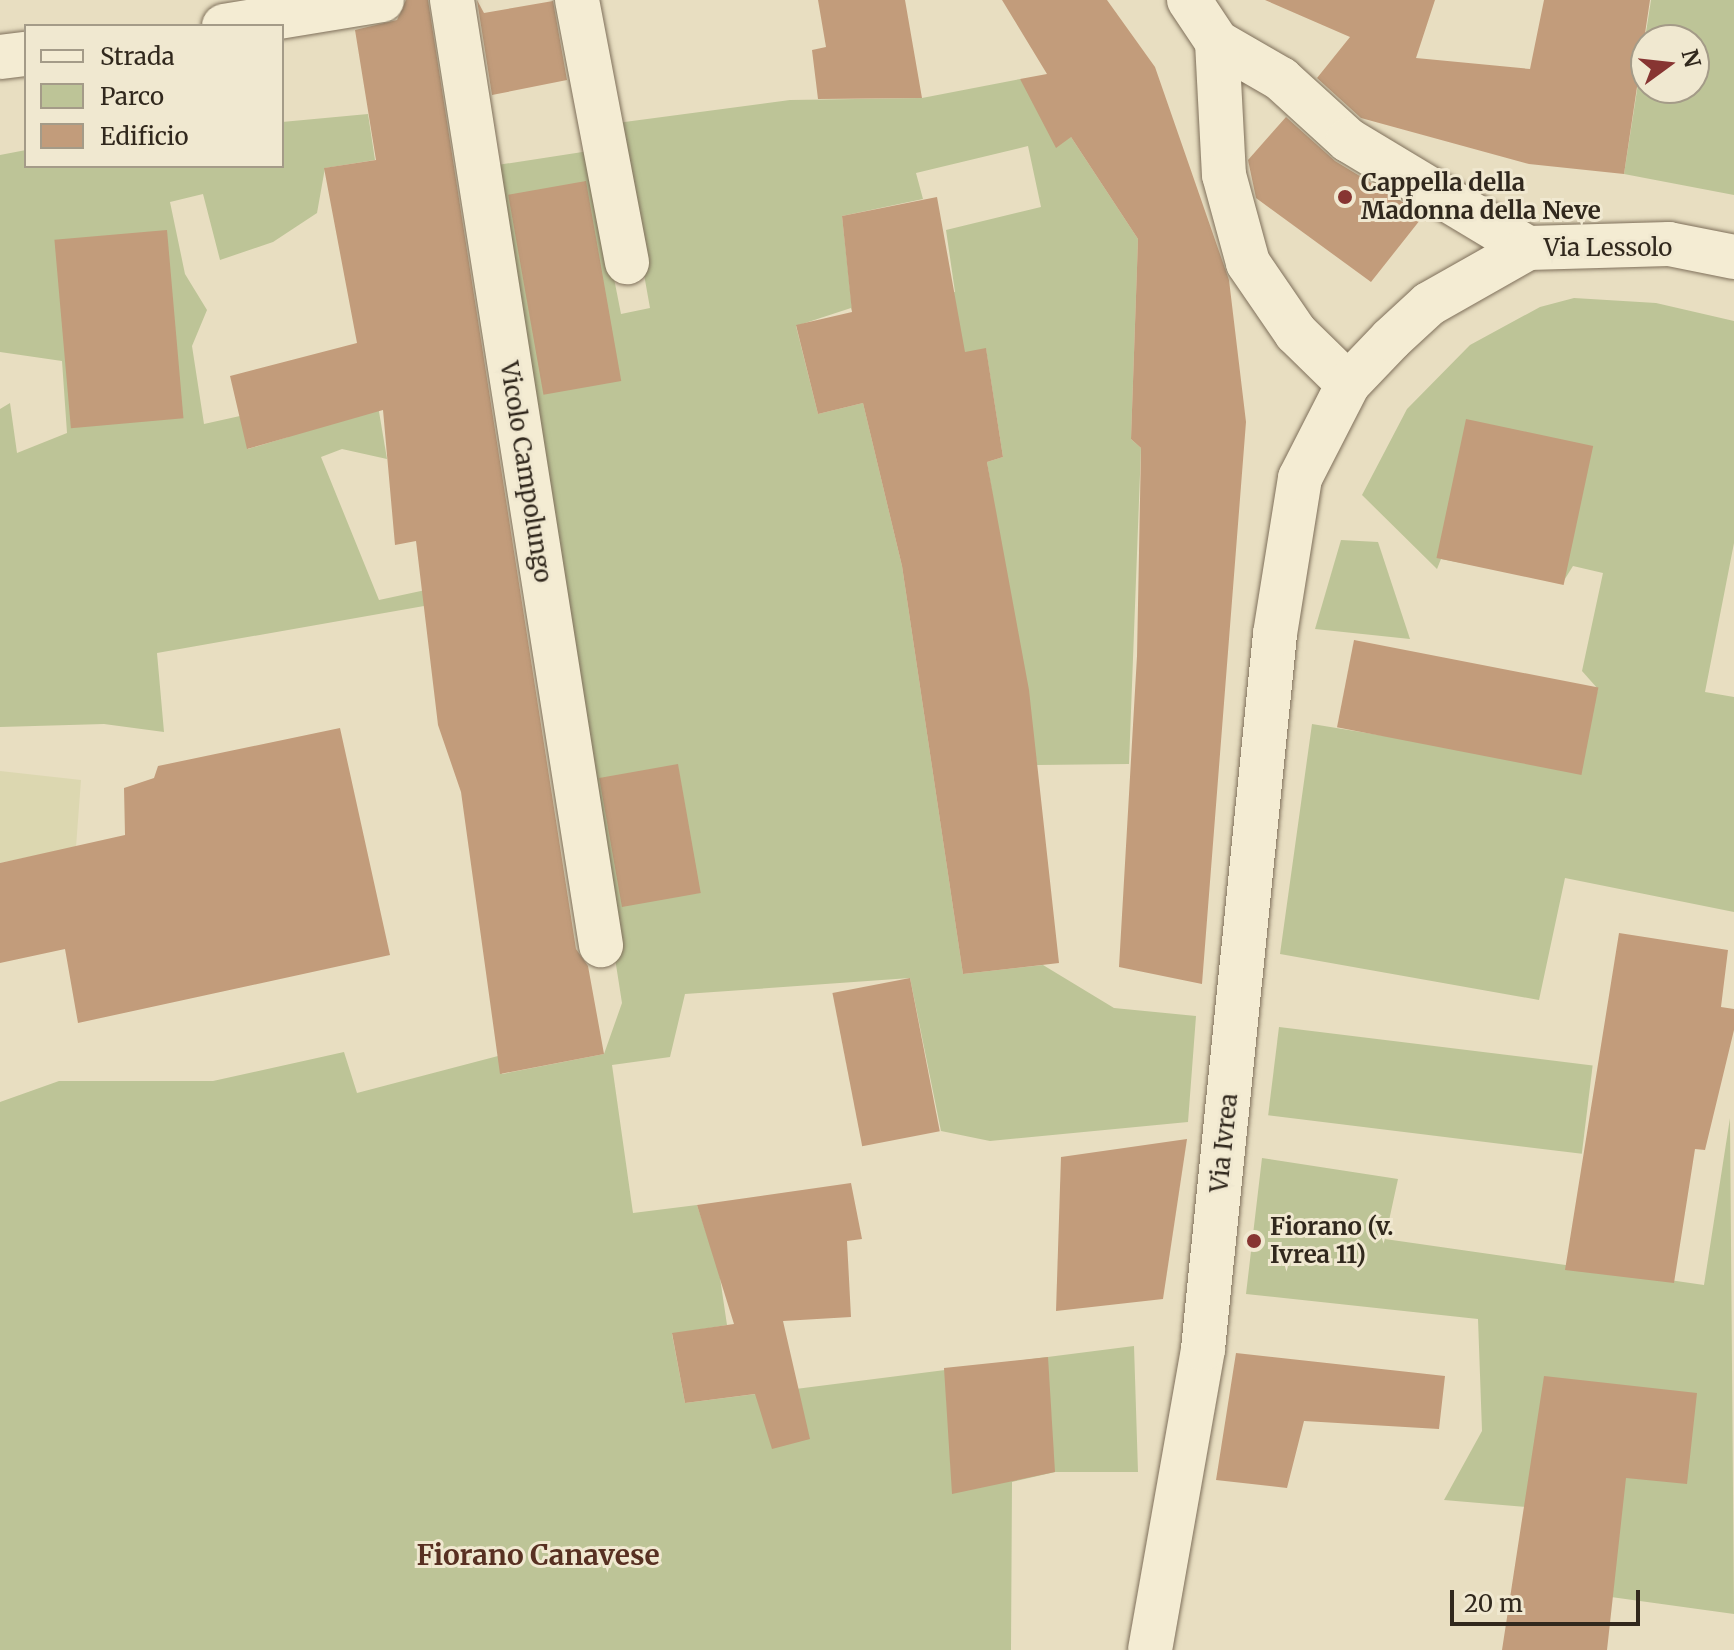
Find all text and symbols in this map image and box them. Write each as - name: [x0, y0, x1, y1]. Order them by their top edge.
- legend: [24, 24, 284, 168]
- north arrow: [1630, 24, 1710, 104]
- text: Strada: [100, 41, 175, 72]
- text: N: [1675, 46, 1707, 70]
- text: Parco: [100, 81, 164, 112]
- text: Edificio: [100, 121, 188, 152]
- place label: Cappella della Madonna della Neve: [1361, 169, 1601, 225]
- marker: Cappella della Madonna della Neve: [1336, 188, 1354, 206]
- street label: Via Lessolo: [1544, 234, 1672, 262]
- street label: Vicolo Campolungo: [494, 359, 558, 585]
- street label: Via Ivrea: [1204, 1092, 1244, 1194]
- place label: Fiorano (v. Ivrea 11): [1270, 1213, 1394, 1269]
- marker: Fiorano (v. Ivrea 11): [1245, 1232, 1263, 1250]
- district label: Fiorano Canavese: [416, 1538, 660, 1572]
- scale bar: [1454, 1574, 1644, 1624]
- text: 20 m: [1464, 1588, 1523, 1619]

